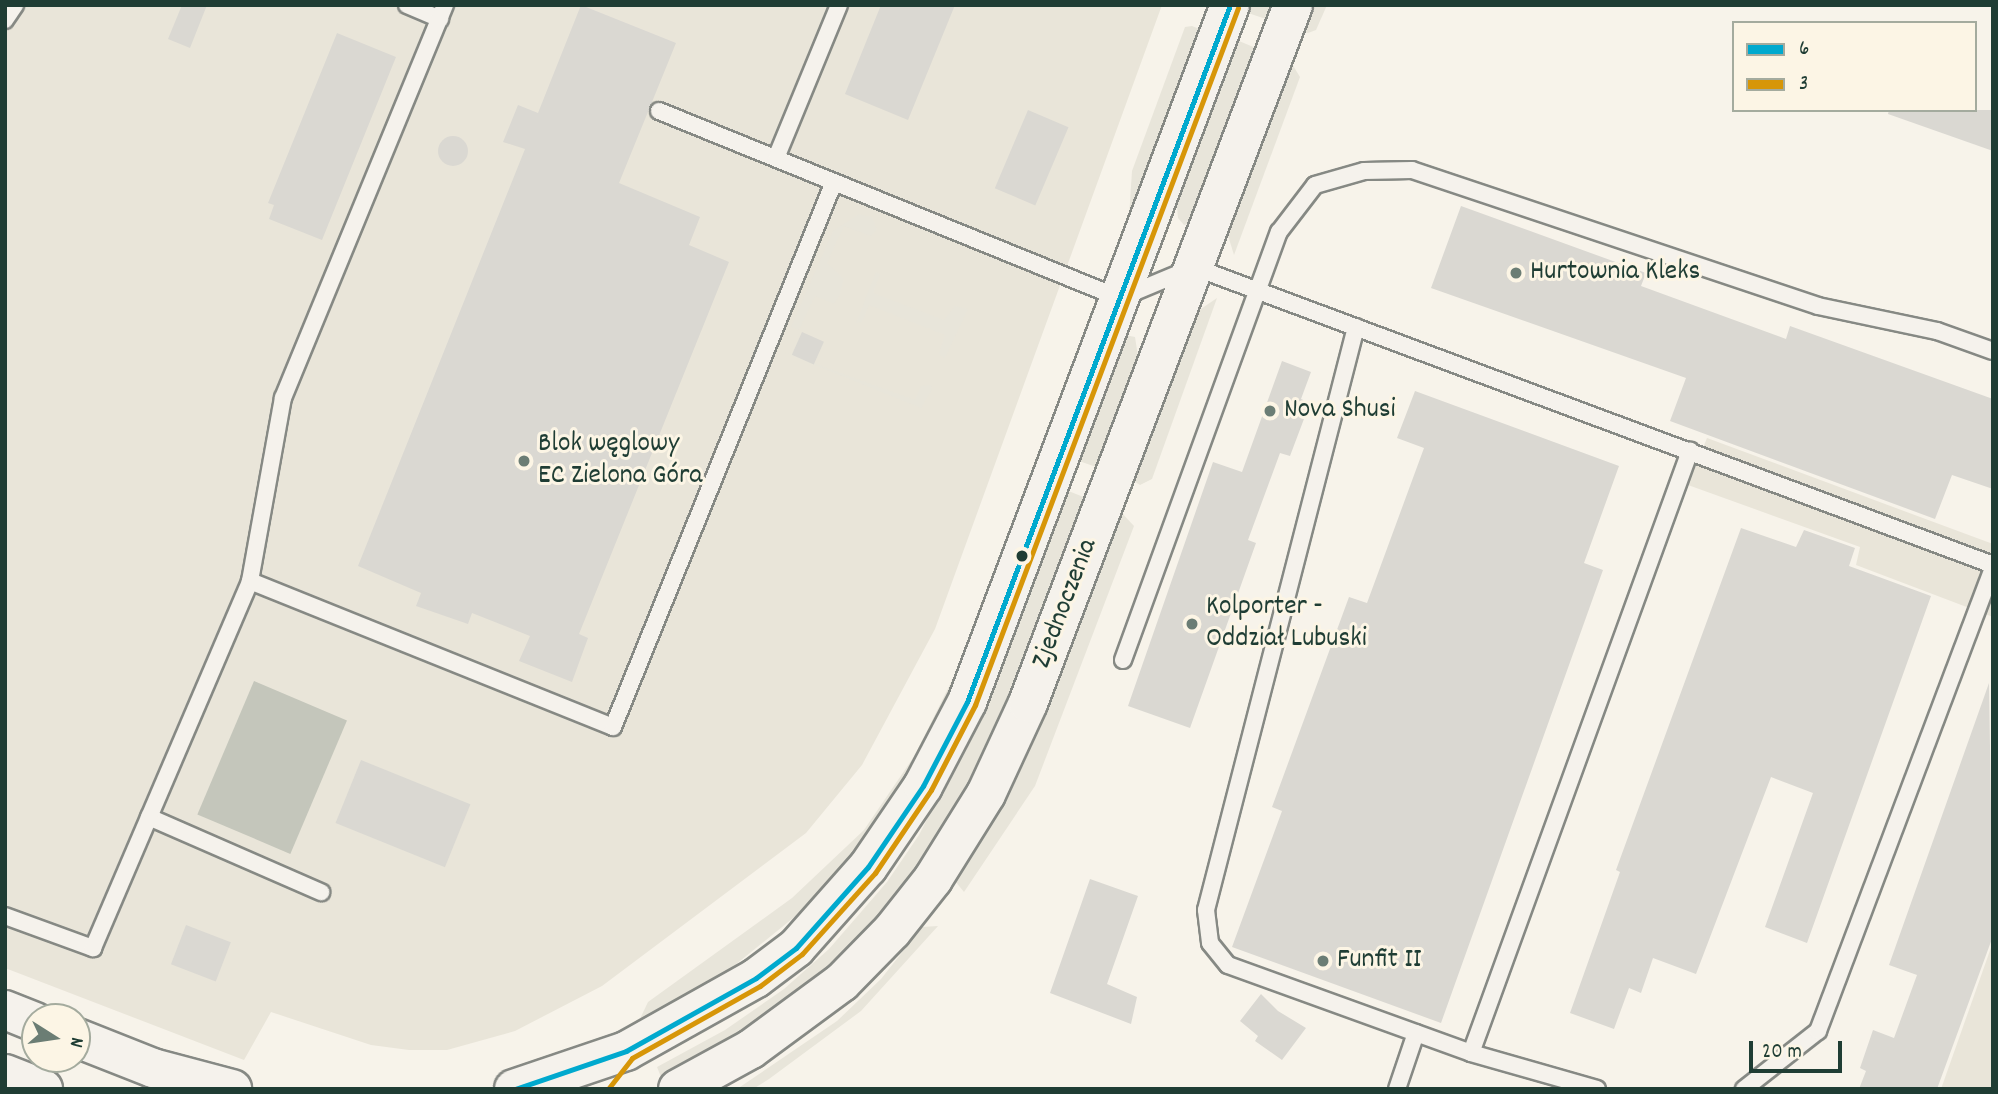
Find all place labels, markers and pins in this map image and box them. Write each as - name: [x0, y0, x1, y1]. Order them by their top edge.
- place label: Hurtownia Kleks: [1530, 256, 1700, 290]
- marker: Hurtownia Kleks: [1508, 265, 1524, 281]
- place label: Nova Shusi: [1284, 394, 1396, 428]
- marker: Nova Shusi: [1262, 403, 1278, 419]
- place label: Blok węglowy EC Zielona Góra: [538, 428, 702, 494]
- marker: Blok węglowy EC Zielona Góra: [516, 453, 532, 469]
- unlabelled marker: [1015, 549, 1029, 563]
- place label: Kolporter - Oddział Lubuski: [1206, 591, 1367, 657]
- marker: Kolporter - Oddział Lubuski: [1184, 616, 1200, 632]
- place label: Funfit II: [1337, 944, 1422, 978]
- marker: Funfit II: [1315, 953, 1331, 969]

